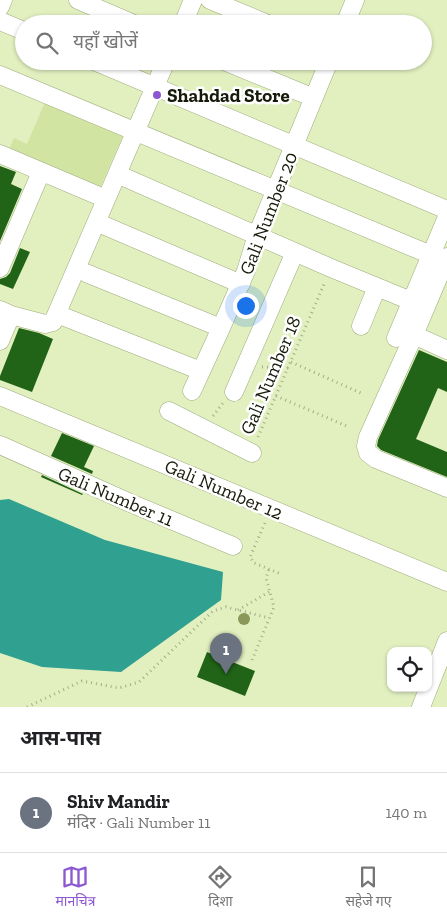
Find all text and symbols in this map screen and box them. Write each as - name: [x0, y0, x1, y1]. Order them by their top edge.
- search box: [15, 15, 432, 70]
- icon: search: [33, 29, 61, 57]
- text: यहाँ खोजें: [73, 30, 138, 53]
- place label: Shahdad Store: [167, 84, 290, 107]
- marker: Shahdad Store: [151, 89, 163, 101]
- street label: Gali Number 20: [235, 149, 302, 278]
- your location: [233, 293, 259, 319]
- street label: Gali Number 18: [235, 313, 306, 438]
- street label: Gali Number 12: [161, 454, 286, 525]
- street label: Gali Number 11: [55, 462, 177, 531]
- pin: 1: [210, 633, 242, 674]
- map controls: [387, 647, 432, 692]
- button: locate: [387, 647, 432, 692]
- text: आस-पास: [20, 725, 101, 750]
- text: Shiv Mandir: [67, 790, 170, 813]
- text: 1: [33, 803, 39, 822]
- text: 140 m: [386, 803, 427, 822]
- text: मंदिर · Gali Number 11: [67, 813, 210, 832]
- tab: मानचित्र: [55, 863, 95, 912]
- tab: दिशा: [206, 863, 234, 912]
- tab: सहेजे गए: [345, 863, 391, 912]

